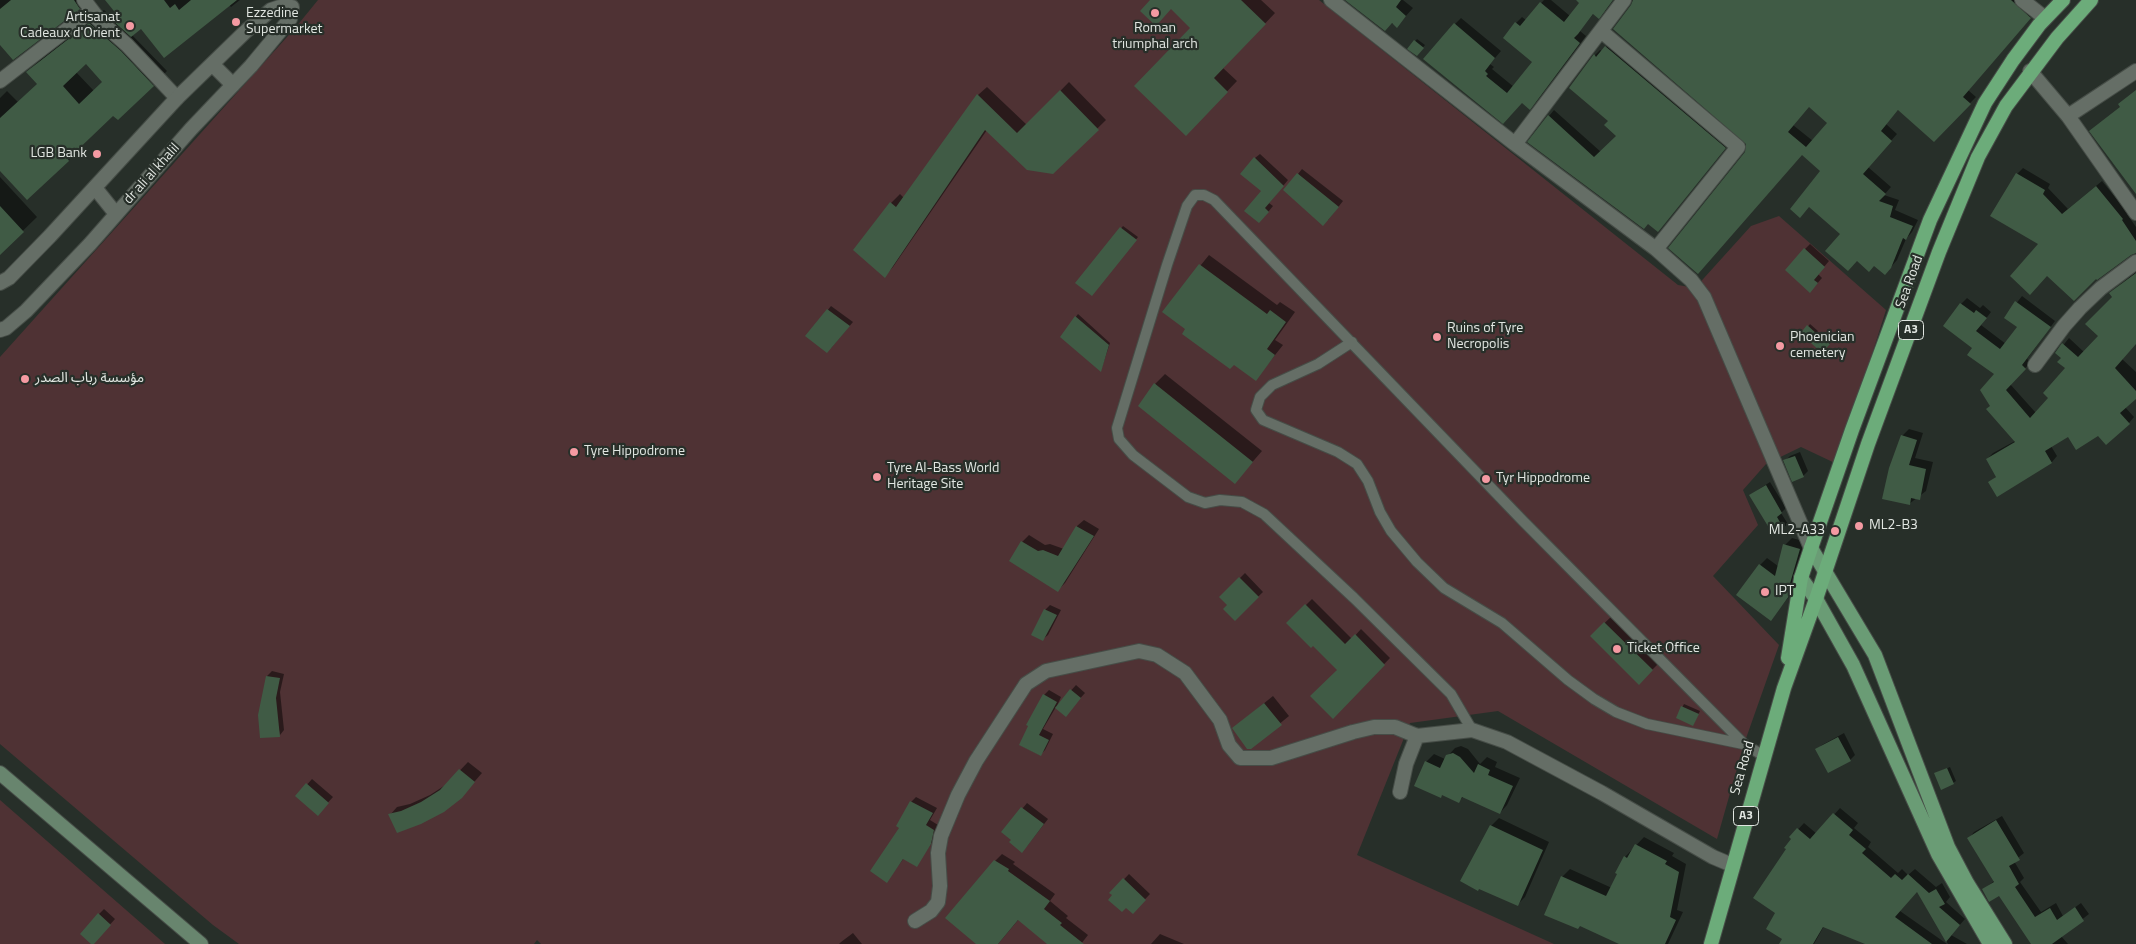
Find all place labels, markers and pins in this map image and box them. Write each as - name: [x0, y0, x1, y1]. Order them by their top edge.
- place label: Ezzedine Supermarket: [246, 6, 322, 38]
- marker: Roman triumphal arch: [1149, 7, 1161, 19]
- place label: Artisanat Cadeaux d'Orient: [20, 10, 120, 42]
- marker: Ezzedine Supermarket: [230, 16, 242, 28]
- marker: Artisanat Cadeaux d'Orient: [124, 20, 136, 32]
- place label: Roman triumphal arch: [1112, 21, 1198, 54]
- place label: LGB Bank: [30, 146, 87, 162]
- marker: LGB Bank: [91, 148, 103, 160]
- place label: Ruins of Tyre Necropolis: [1447, 321, 1523, 354]
- place label: Phoenician cemetery: [1790, 330, 1855, 362]
- marker: Ruins of Tyre Necropolis: [1431, 331, 1443, 343]
- marker: Phoenician cemetery: [1774, 340, 1786, 352]
- place label: مؤسسة رباب الصدر: [35, 371, 144, 387]
- marker: مؤسسة رباب الصدر: [19, 373, 31, 385]
- place label: Tyre Hippodrome: [584, 444, 685, 460]
- marker: Tyre Hippodrome: [568, 446, 580, 458]
- place label: Tyre Al-Bass World Heritage Site: [887, 461, 999, 494]
- marker: Tyre Al-Bass World Heritage Site: [871, 471, 883, 483]
- place label: Tyr Hippodrome: [1496, 471, 1590, 487]
- marker: Tyr Hippodrome: [1480, 473, 1492, 485]
- place label: ML2-B3: [1869, 518, 1918, 534]
- marker: ML2-B3: [1853, 520, 1865, 532]
- place label: ML2-A33: [1769, 523, 1825, 539]
- marker: ML2-A33: [1829, 525, 1841, 537]
- place label: IPT: [1775, 584, 1794, 600]
- marker: IPT: [1759, 586, 1771, 598]
- place label: Ticket Office: [1627, 641, 1700, 657]
- marker: Ticket Office: [1611, 643, 1623, 655]

